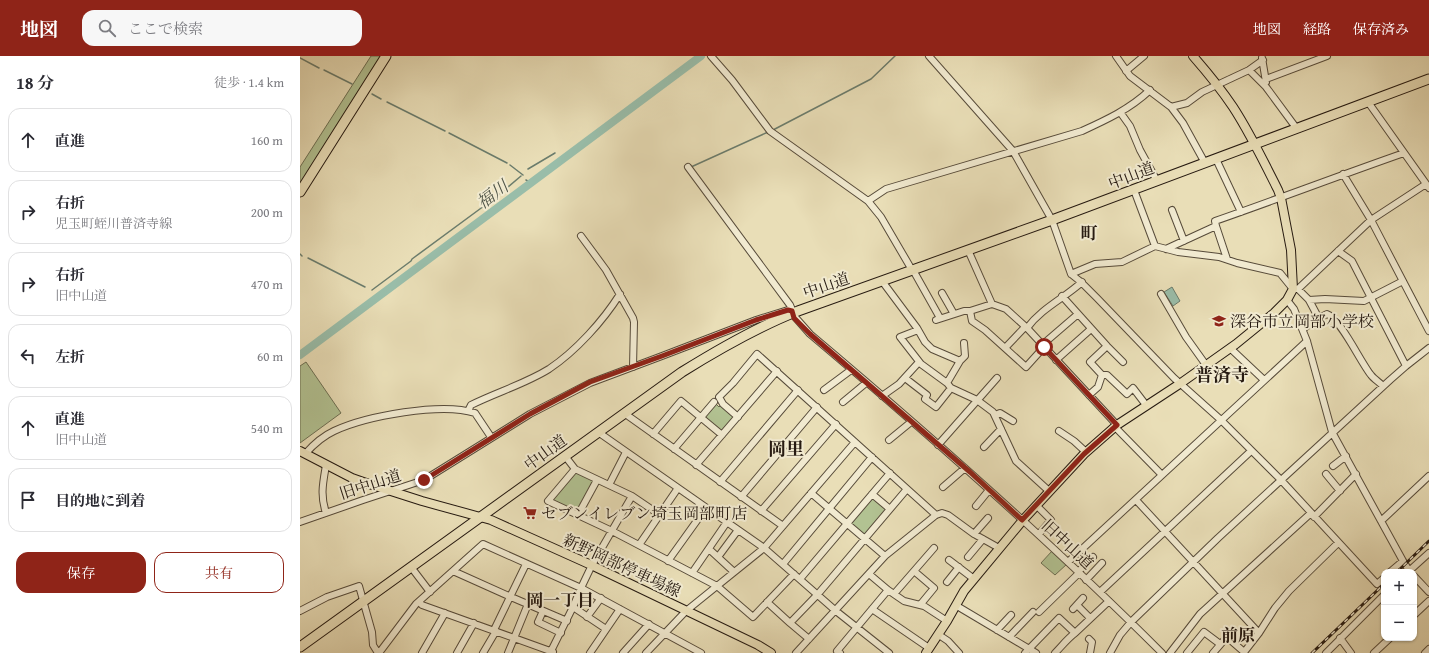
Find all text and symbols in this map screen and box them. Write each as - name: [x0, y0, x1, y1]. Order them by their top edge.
- search box: [82, 10, 362, 46]
- text: 地図: [20, 15, 58, 43]
- icon: search: [96, 17, 118, 39]
- text: ここで検索: [128, 18, 203, 39]
- text: 地図: [1253, 19, 1281, 39]
- text: 経路: [1303, 19, 1331, 39]
- text: 保存済み: [1353, 19, 1409, 39]
- text: 18 分: [16, 70, 54, 95]
- text: 徒歩 · 1.4 km: [214, 73, 284, 92]
- icon: ahead: [17, 129, 39, 151]
- text: 直進: [55, 130, 85, 151]
- text: 160 m: [251, 131, 283, 150]
- street label: 中山道: [1104, 155, 1158, 195]
- water label: 福川: [471, 173, 515, 214]
- text: 右折: [55, 192, 85, 213]
- icon: right: [17, 201, 39, 223]
- text: 200 m: [251, 203, 283, 222]
- text: 児玉町蛭川普済寺線: [55, 214, 172, 233]
- district label: 町: [1081, 220, 1098, 245]
- text: 右折: [55, 264, 85, 285]
- street label: 中山道: [799, 266, 853, 304]
- icon: right: [17, 273, 39, 295]
- text: 470 m: [251, 275, 283, 294]
- text: 旧中山道: [55, 286, 107, 305]
- place label: 深谷市立岡部小学校: [1230, 309, 1374, 333]
- school or university icon: 深谷市立岡部小学校: [1211, 313, 1227, 329]
- route start: [1035, 338, 1053, 356]
- icon: left: [17, 345, 39, 367]
- text: 左折: [55, 346, 85, 367]
- text: 60 m: [257, 347, 283, 366]
- district label: 普済寺: [1195, 361, 1249, 388]
- text: 直進: [55, 408, 85, 429]
- icon: ahead: [17, 417, 39, 439]
- text: 540 m: [251, 419, 283, 438]
- street label: 中山道: [519, 428, 571, 476]
- text: 旧中山道: [55, 430, 107, 449]
- district label: 岡里: [768, 435, 804, 462]
- street label: 旧中山道: [336, 463, 404, 505]
- route end: [415, 471, 433, 489]
- icon: arrive: [17, 489, 39, 511]
- text: 目的地に到着: [55, 490, 145, 511]
- place label: セブンイレブン埼玉岡部町店: [541, 501, 747, 525]
- supermarket icon: セブンイレブン埼玉岡部町店: [522, 505, 538, 521]
- street label: 旧中山道: [1036, 513, 1100, 575]
- street label: 新野岡部停車場線: [559, 527, 685, 603]
- button: 保存: [16, 552, 146, 593]
- button: 共有: [154, 552, 284, 593]
- map controls: [1381, 569, 1417, 641]
- button: +: [1381, 569, 1417, 605]
- district label: 岡一丁目: [526, 587, 594, 612]
- button: −: [1381, 605, 1417, 641]
- district label: 前原: [1221, 622, 1255, 647]

